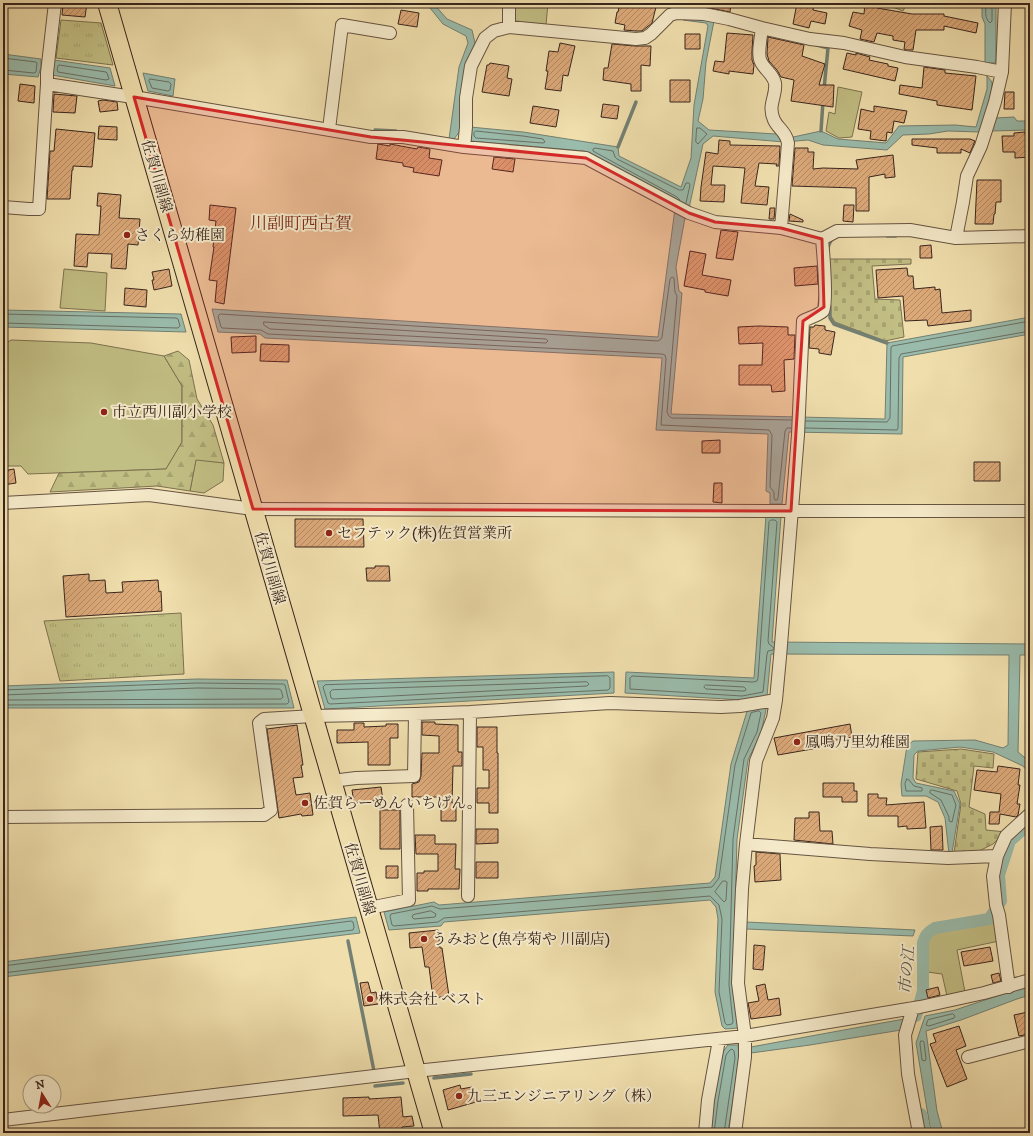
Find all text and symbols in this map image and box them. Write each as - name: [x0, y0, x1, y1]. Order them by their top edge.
- street label: 佐賀川副線: [137, 137, 176, 215]
- district label: 川副町西古賀: [250, 213, 352, 235]
- place label: さくら幼稚園: [135, 226, 225, 245]
- marker: さくら幼稚園: [122, 230, 132, 240]
- place label: 市立西川副小学校: [112, 403, 232, 422]
- marker: 市立西川副小学校: [99, 407, 109, 417]
- place label: セフテック(株)佐賀営業所: [337, 524, 512, 543]
- marker: セフテック(株)佐賀営業所: [324, 528, 334, 538]
- street label: 佐賀川副線: [250, 529, 289, 607]
- place label: 鳳鳴乃里幼稚園: [805, 733, 910, 752]
- marker: 鳳鳴乃里幼稚園: [792, 737, 802, 747]
- place label: 佐賀らーめん いちげん。: [313, 794, 482, 813]
- marker: 佐賀らーめん いちげん。: [300, 798, 310, 808]
- street label: 佐賀川副線: [340, 840, 379, 918]
- place label: うみおと(魚亭菊や 川副店): [432, 930, 610, 949]
- marker: うみおと(魚亭菊や 川副店): [419, 934, 429, 944]
- water label: 市の江: [895, 943, 919, 995]
- place label: 株式会社 ベスト: [378, 990, 486, 1009]
- marker: 株式会社 ベスト: [365, 994, 375, 1004]
- north arrow: [22, 1074, 62, 1114]
- text: N: [35, 1077, 46, 1093]
- place label: 九三エンジニアリング（株）: [467, 1087, 661, 1106]
- marker: 九三エンジニアリング（株）: [454, 1091, 464, 1101]

